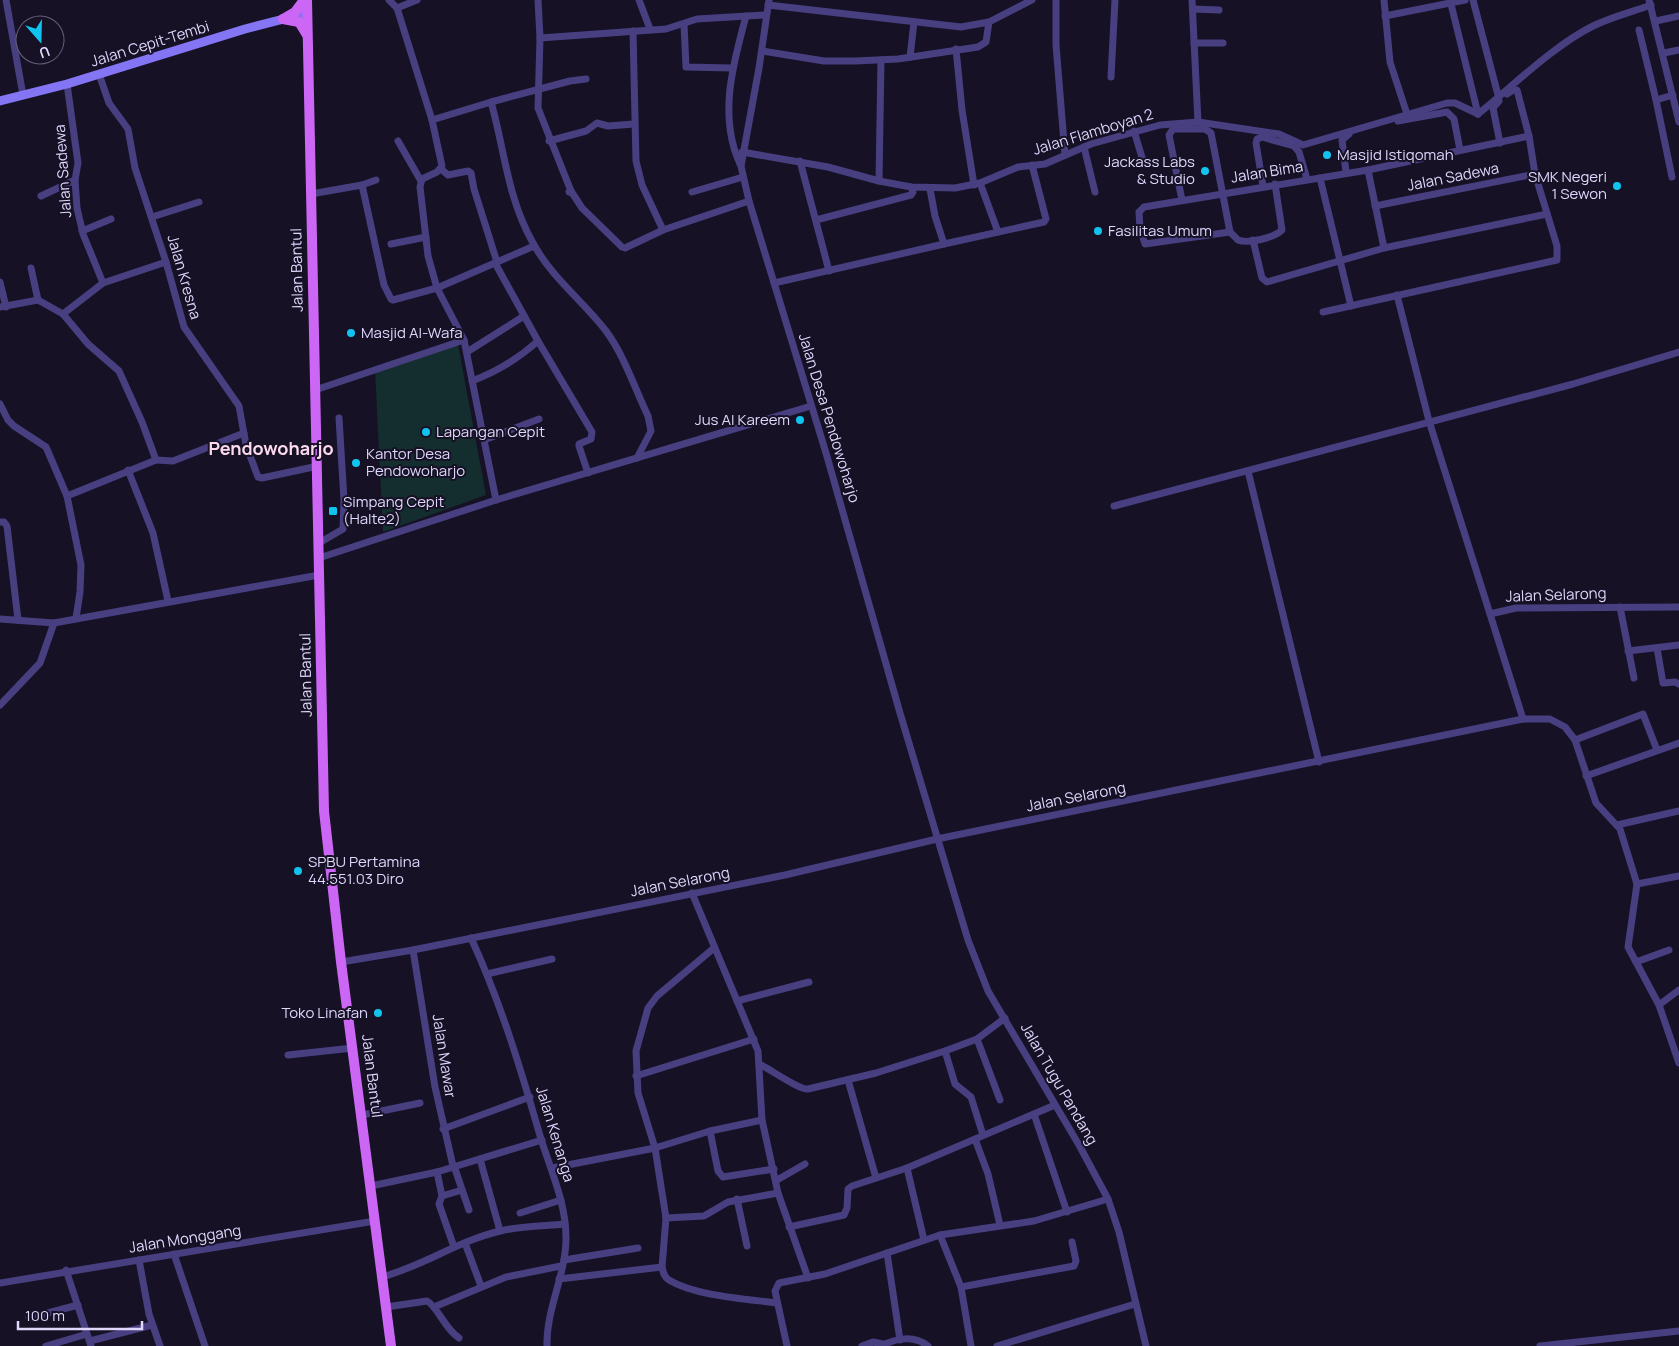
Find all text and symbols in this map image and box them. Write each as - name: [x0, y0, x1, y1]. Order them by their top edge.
- north arrow: [15, 15, 65, 65]
- street label: Jalan Cepit-Tembi: [88, 15, 212, 72]
- text: U: [37, 42, 53, 63]
- street label: Jalan Flamboyan 2: [1030, 103, 1156, 160]
- street label: Jalan Sadewa: [49, 124, 76, 218]
- place label: Masjid Istiqomah: [1337, 144, 1454, 165]
- marker: Masjid Istiqomah: [1321, 149, 1333, 161]
- place label: Jackass Labs & Studio: [1104, 151, 1195, 189]
- street label: Jalan Bima: [1229, 155, 1305, 188]
- street label: Jalan Sadewa: [1405, 157, 1501, 196]
- marker: Jackass Labs & Studio: [1199, 165, 1211, 177]
- place label: SMK Negeri 1 Sewon: [1528, 166, 1607, 204]
- marker: SMK Negeri 1 Sewon: [1611, 180, 1623, 192]
- place label: Fasilitas Umum: [1108, 220, 1212, 241]
- marker: Fasilitas Umum: [1092, 225, 1104, 237]
- street label: Jalan Bantul: [285, 228, 308, 312]
- street label: Jalan Kresna: [162, 232, 207, 322]
- place label: Masjid Al-Wafa: [361, 322, 463, 343]
- marker: Masjid Al-Wafa: [345, 327, 357, 339]
- street label: Jalan Desa Pendowoharjo: [794, 330, 865, 505]
- place label: Jus Al Kareem: [695, 409, 790, 430]
- marker: Jus Al Kareem: [794, 414, 806, 426]
- place label: Lapangan Cepit: [436, 421, 545, 442]
- marker: Lapangan Cepit: [420, 426, 432, 438]
- district label: Pendowoharjo: [208, 436, 334, 460]
- place label: Kantor Desa Pendowoharjo: [366, 443, 465, 481]
- marker: Kantor Desa Pendowoharjo: [350, 457, 362, 469]
- place label: Simpang Cepit (Halte2): [343, 491, 444, 529]
- marker: Simpang Cepit (Halte2): [327, 505, 339, 517]
- street label: Jalan Selarong: [1505, 582, 1607, 607]
- street label: Jalan Bantul: [294, 633, 317, 717]
- street label: Jalan Selarong: [1024, 777, 1127, 816]
- place label: SPBU Pertamina 44.551.03 Diro: [308, 851, 420, 889]
- street label: Jalan Selarong: [628, 862, 731, 901]
- marker: SPBU Pertamina 44.551.03 Diro: [292, 865, 304, 877]
- place label: Toko Linafan: [281, 1002, 368, 1023]
- marker: Toko Linafan: [372, 1007, 384, 1019]
- street label: Jalan Mawar: [428, 1013, 462, 1100]
- street label: Jalan Tugu Pandang: [1016, 1019, 1103, 1149]
- street label: Jalan Bantul: [357, 1033, 388, 1119]
- street label: Jalan Kenanga: [531, 1083, 580, 1184]
- street label: Jalan Monggang: [127, 1219, 243, 1258]
- scale bar: [18, 1298, 141, 1330]
- text: 100 m: [25, 1305, 65, 1326]

